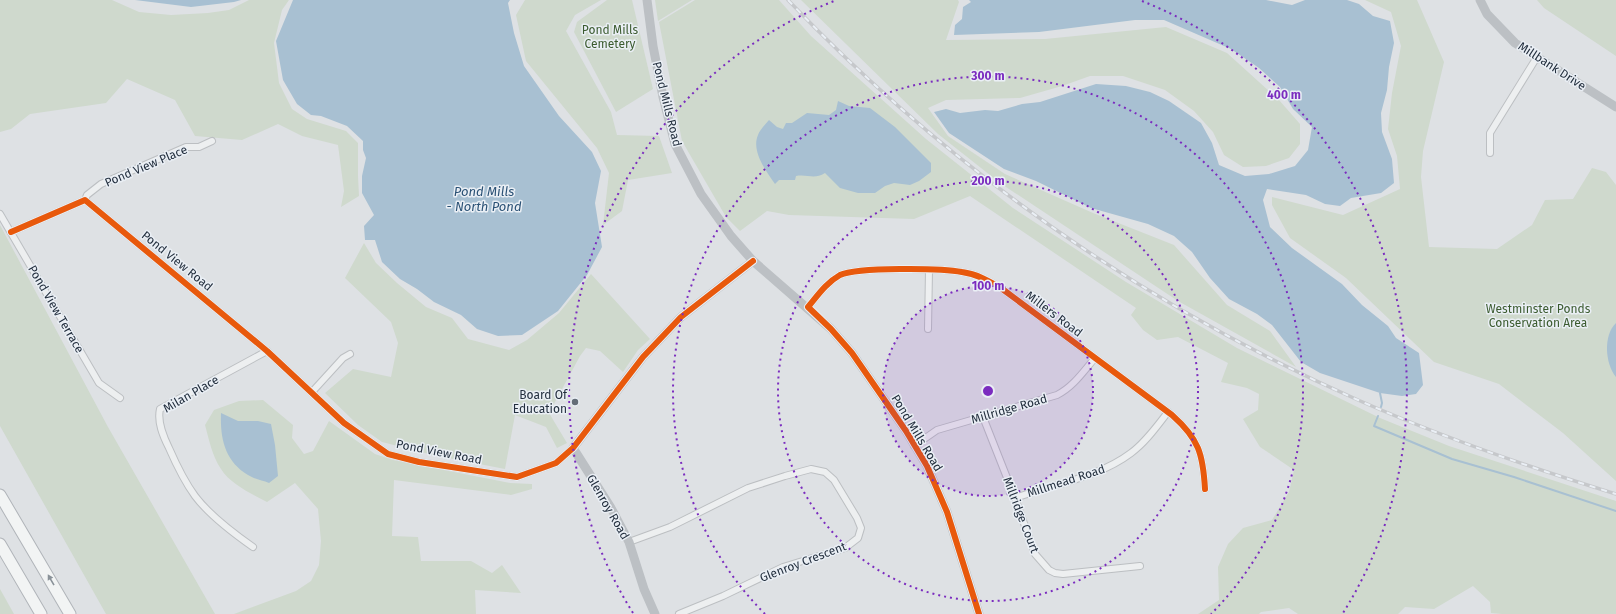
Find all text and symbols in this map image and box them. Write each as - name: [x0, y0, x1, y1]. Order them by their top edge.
- park label: Pond Mills Cemetery: [582, 23, 639, 51]
- street label: Millbank Drive: [1516, 39, 1588, 93]
- street label: Pond Mills Road: [650, 60, 684, 148]
- text: 300 m: [970, 69, 1005, 83]
- text: 400 m: [1267, 88, 1301, 102]
- street label: Pond View Place: [103, 142, 189, 190]
- text: 200 m: [971, 174, 1005, 188]
- water label: Pond Mills - North Pond: [446, 184, 522, 214]
- street label: Pond View Road: [139, 228, 215, 294]
- street label: Pond View Terrace: [25, 263, 87, 355]
- text: 100 m: [972, 279, 1004, 293]
- street label: Millers Road: [1023, 288, 1085, 340]
- park label: Westminster Ponds Conservation Area: [1486, 302, 1591, 330]
- street label: Milan Place: [161, 372, 221, 416]
- centre of rings: [981, 384, 995, 398]
- place label: Board Of Education: [513, 388, 568, 416]
- street label: Millridge Road: [969, 391, 1049, 427]
- street label: Pond Mills Road: [889, 392, 945, 474]
- marker: Board Of Education: [570, 397, 580, 407]
- street label: Pond View Road: [395, 437, 483, 467]
- street label: Millmead Road: [1025, 462, 1107, 500]
- street label: Glenroy Road: [584, 472, 632, 542]
- street label: Millridge Court: [1000, 475, 1042, 556]
- street label: Glenroy Crescent: [758, 539, 849, 585]
- one-way arrow: [47, 574, 54, 586]

